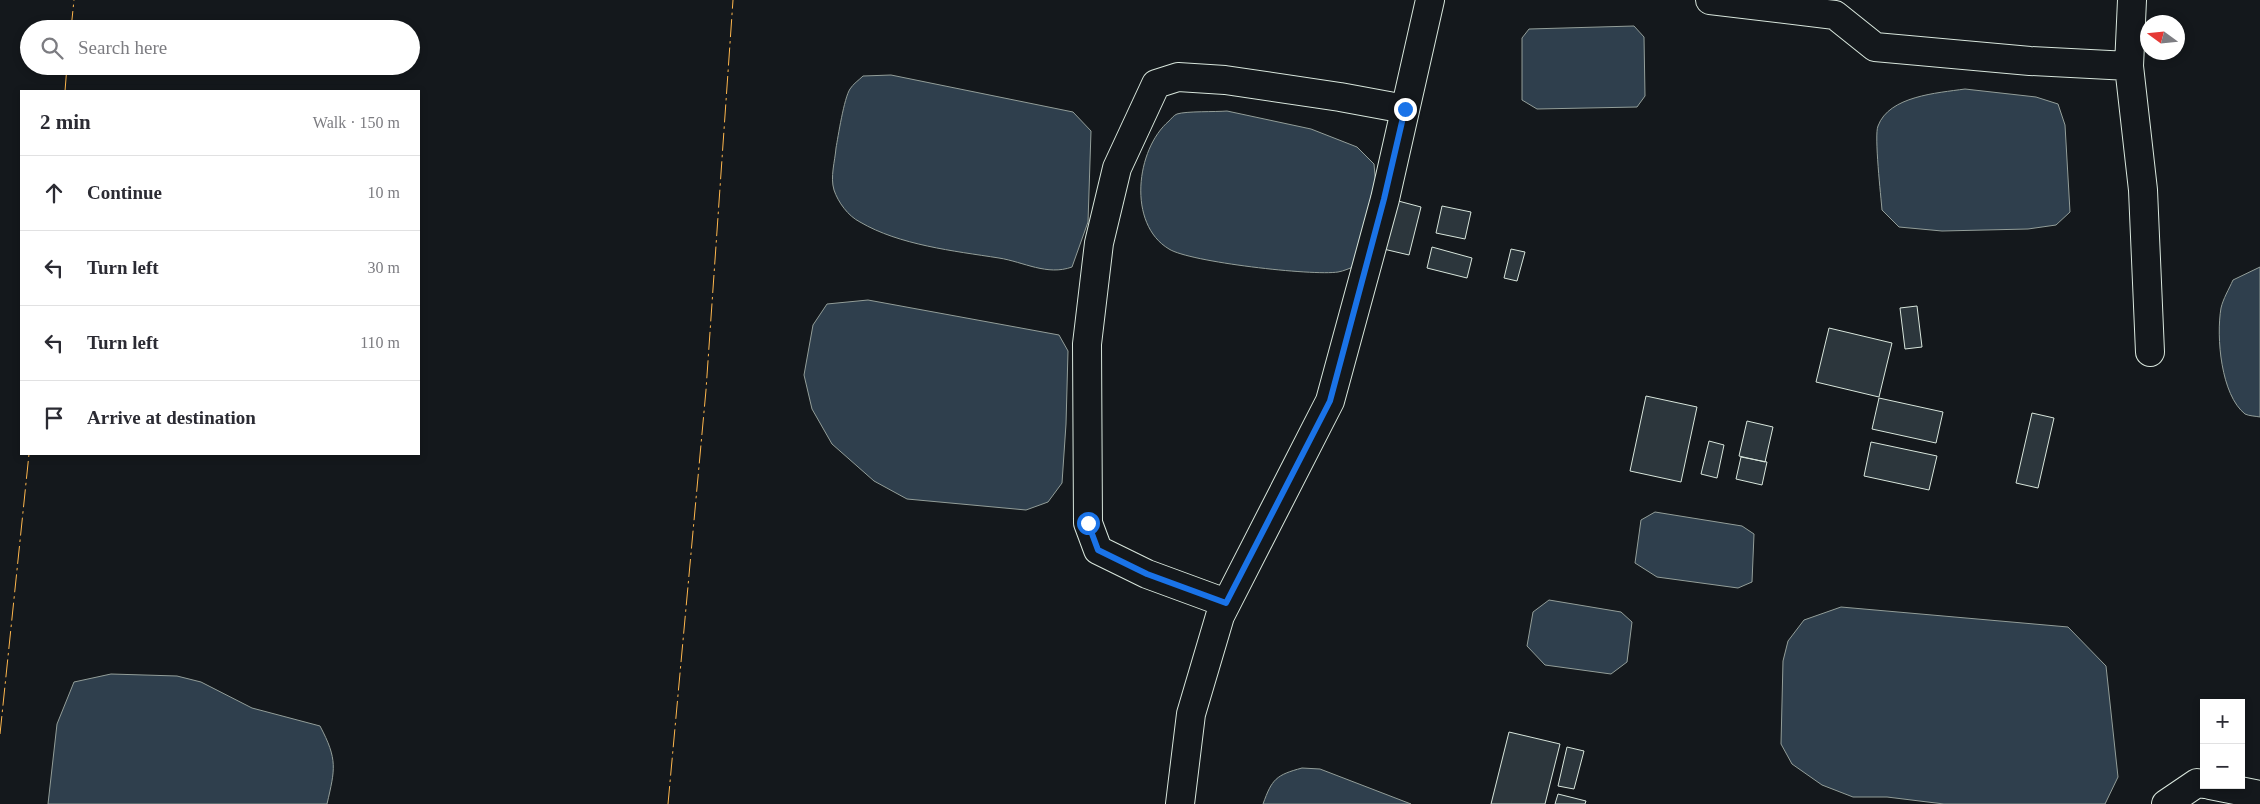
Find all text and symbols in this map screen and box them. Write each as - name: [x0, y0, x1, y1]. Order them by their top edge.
- north arrow: [2140, 15, 2185, 60]
- search box: [20, 20, 420, 75]
- icon: search: [38, 34, 66, 62]
- text: Search here: [78, 37, 167, 58]
- route end: [1394, 98, 1417, 121]
- text: 2 min: [40, 110, 91, 134]
- text: Walk · 150 m: [313, 114, 400, 131]
- icon: ahead: [40, 179, 68, 207]
- text: Continue: [87, 182, 162, 203]
- text: 10 m: [368, 184, 400, 201]
- icon: left: [40, 254, 68, 282]
- text: Turn left: [87, 257, 159, 278]
- text: 30 m: [368, 259, 400, 276]
- icon: left: [40, 329, 68, 357]
- text: Turn left: [87, 332, 159, 353]
- text: 110 m: [360, 334, 400, 351]
- icon: arrive: [40, 404, 68, 432]
- text: Arrive at destination: [87, 407, 256, 428]
- route start: [1077, 512, 1100, 535]
- map controls: [2200, 699, 2245, 789]
- button: +: [2200, 699, 2245, 744]
- button: −: [2200, 744, 2245, 789]

